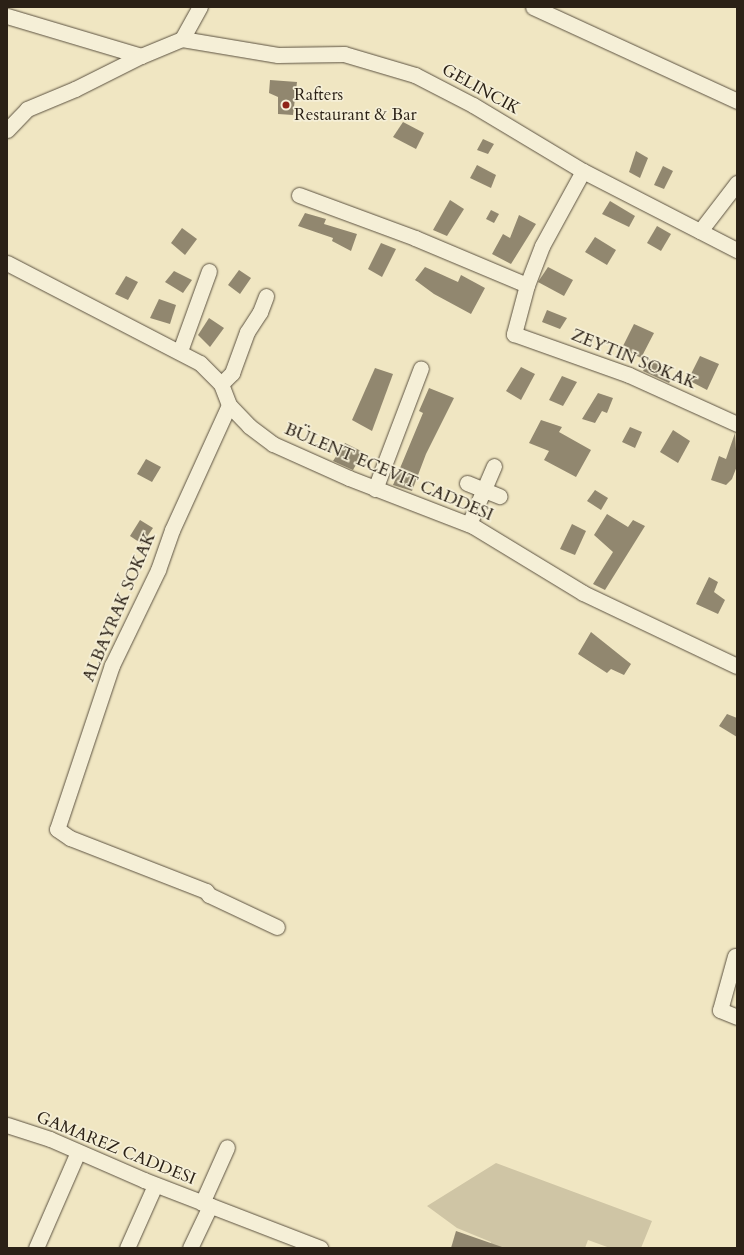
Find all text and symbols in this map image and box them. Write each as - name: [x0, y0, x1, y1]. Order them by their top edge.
- street label: GELINCIK: [438, 59, 524, 119]
- place label: Rafters Restaurant & Bar: [294, 85, 417, 125]
- marker: Rafters Restaurant & Bar: [281, 100, 291, 110]
- street label: ZEYTIN SOKAK: [568, 325, 700, 393]
- street label: BÜLENT ECEVIT CADDESI: [282, 419, 496, 525]
- street label: ALBAYRAK SOKAK: [78, 529, 160, 685]
- street label: GAMAREZ CADDESI: [33, 1107, 199, 1189]

